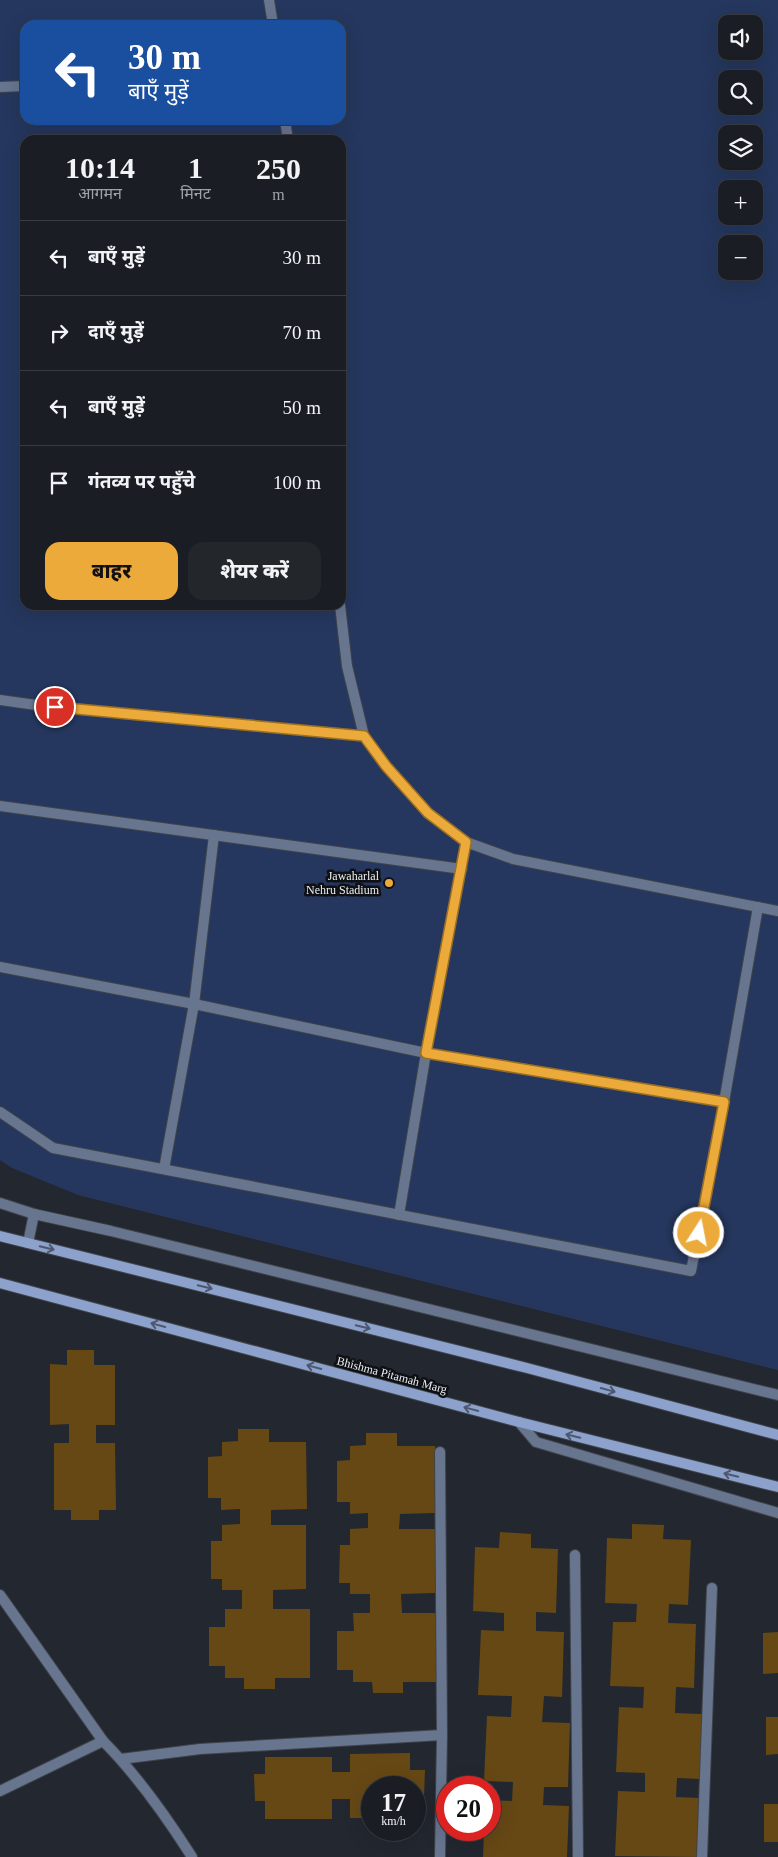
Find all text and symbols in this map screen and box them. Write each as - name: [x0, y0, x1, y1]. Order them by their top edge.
- map controls: [718, 15, 763, 280]
- button: sound: [718, 15, 763, 60]
- text: 30 m: [128, 38, 201, 77]
- icon: left: [45, 40, 110, 105]
- button: search: [718, 70, 763, 115]
- text: बाएँ मुड़ें: [128, 79, 189, 104]
- button: layers: [718, 125, 763, 170]
- text: 10:14: [65, 151, 135, 184]
- text: 1: [188, 151, 203, 184]
- text: 250: [256, 152, 301, 185]
- button: +: [718, 180, 763, 225]
- text: आगमन: [78, 185, 122, 202]
- text: मिनट: [180, 185, 211, 202]
- text: m: [272, 186, 285, 203]
- button: −: [718, 235, 763, 280]
- icon: left: [45, 244, 73, 272]
- text: बाएँ मुड़ें: [88, 246, 145, 267]
- text: 30 m: [282, 247, 321, 268]
- icon: right: [45, 319, 73, 347]
- text: दाएँ मुड़ें: [88, 321, 144, 342]
- text: 70 m: [282, 322, 321, 343]
- icon: left: [45, 394, 73, 422]
- text: बाएँ मुड़ें: [88, 396, 145, 417]
- text: 50 m: [282, 397, 321, 418]
- icon: arrive: [45, 469, 73, 497]
- text: गंतव्य पर पहुँचे: [88, 471, 195, 492]
- text: 100 m: [273, 472, 321, 493]
- button: बाहर: [45, 542, 178, 600]
- button: शेयर करें: [188, 542, 321, 600]
- pin: [34, 686, 76, 728]
- icon: arrive: [41, 693, 69, 721]
- place label: Jawaharlal Nehru Stadium: [306, 869, 380, 897]
- marker: Jawaharlal Nehru Stadium: [383, 877, 395, 889]
- position arrow: [672, 1206, 724, 1258]
- one-way arrow: [39, 1244, 55, 1253]
- one-way arrow: [196, 1283, 212, 1292]
- one-way arrow: [150, 1320, 166, 1329]
- one-way arrow: [354, 1323, 370, 1332]
- street label: Bhishma Pitamah Marg: [335, 1354, 449, 1396]
- one-way arrow: [307, 1362, 323, 1371]
- one-way arrow: [599, 1385, 615, 1395]
- one-way arrow: [464, 1404, 480, 1413]
- one-way arrow: [566, 1430, 582, 1440]
- one-way arrow: [723, 1470, 739, 1480]
- speed limit sign: 20: [436, 1776, 501, 1841]
- text: 17: [381, 1789, 406, 1816]
- text: km/h: [381, 1814, 406, 1828]

